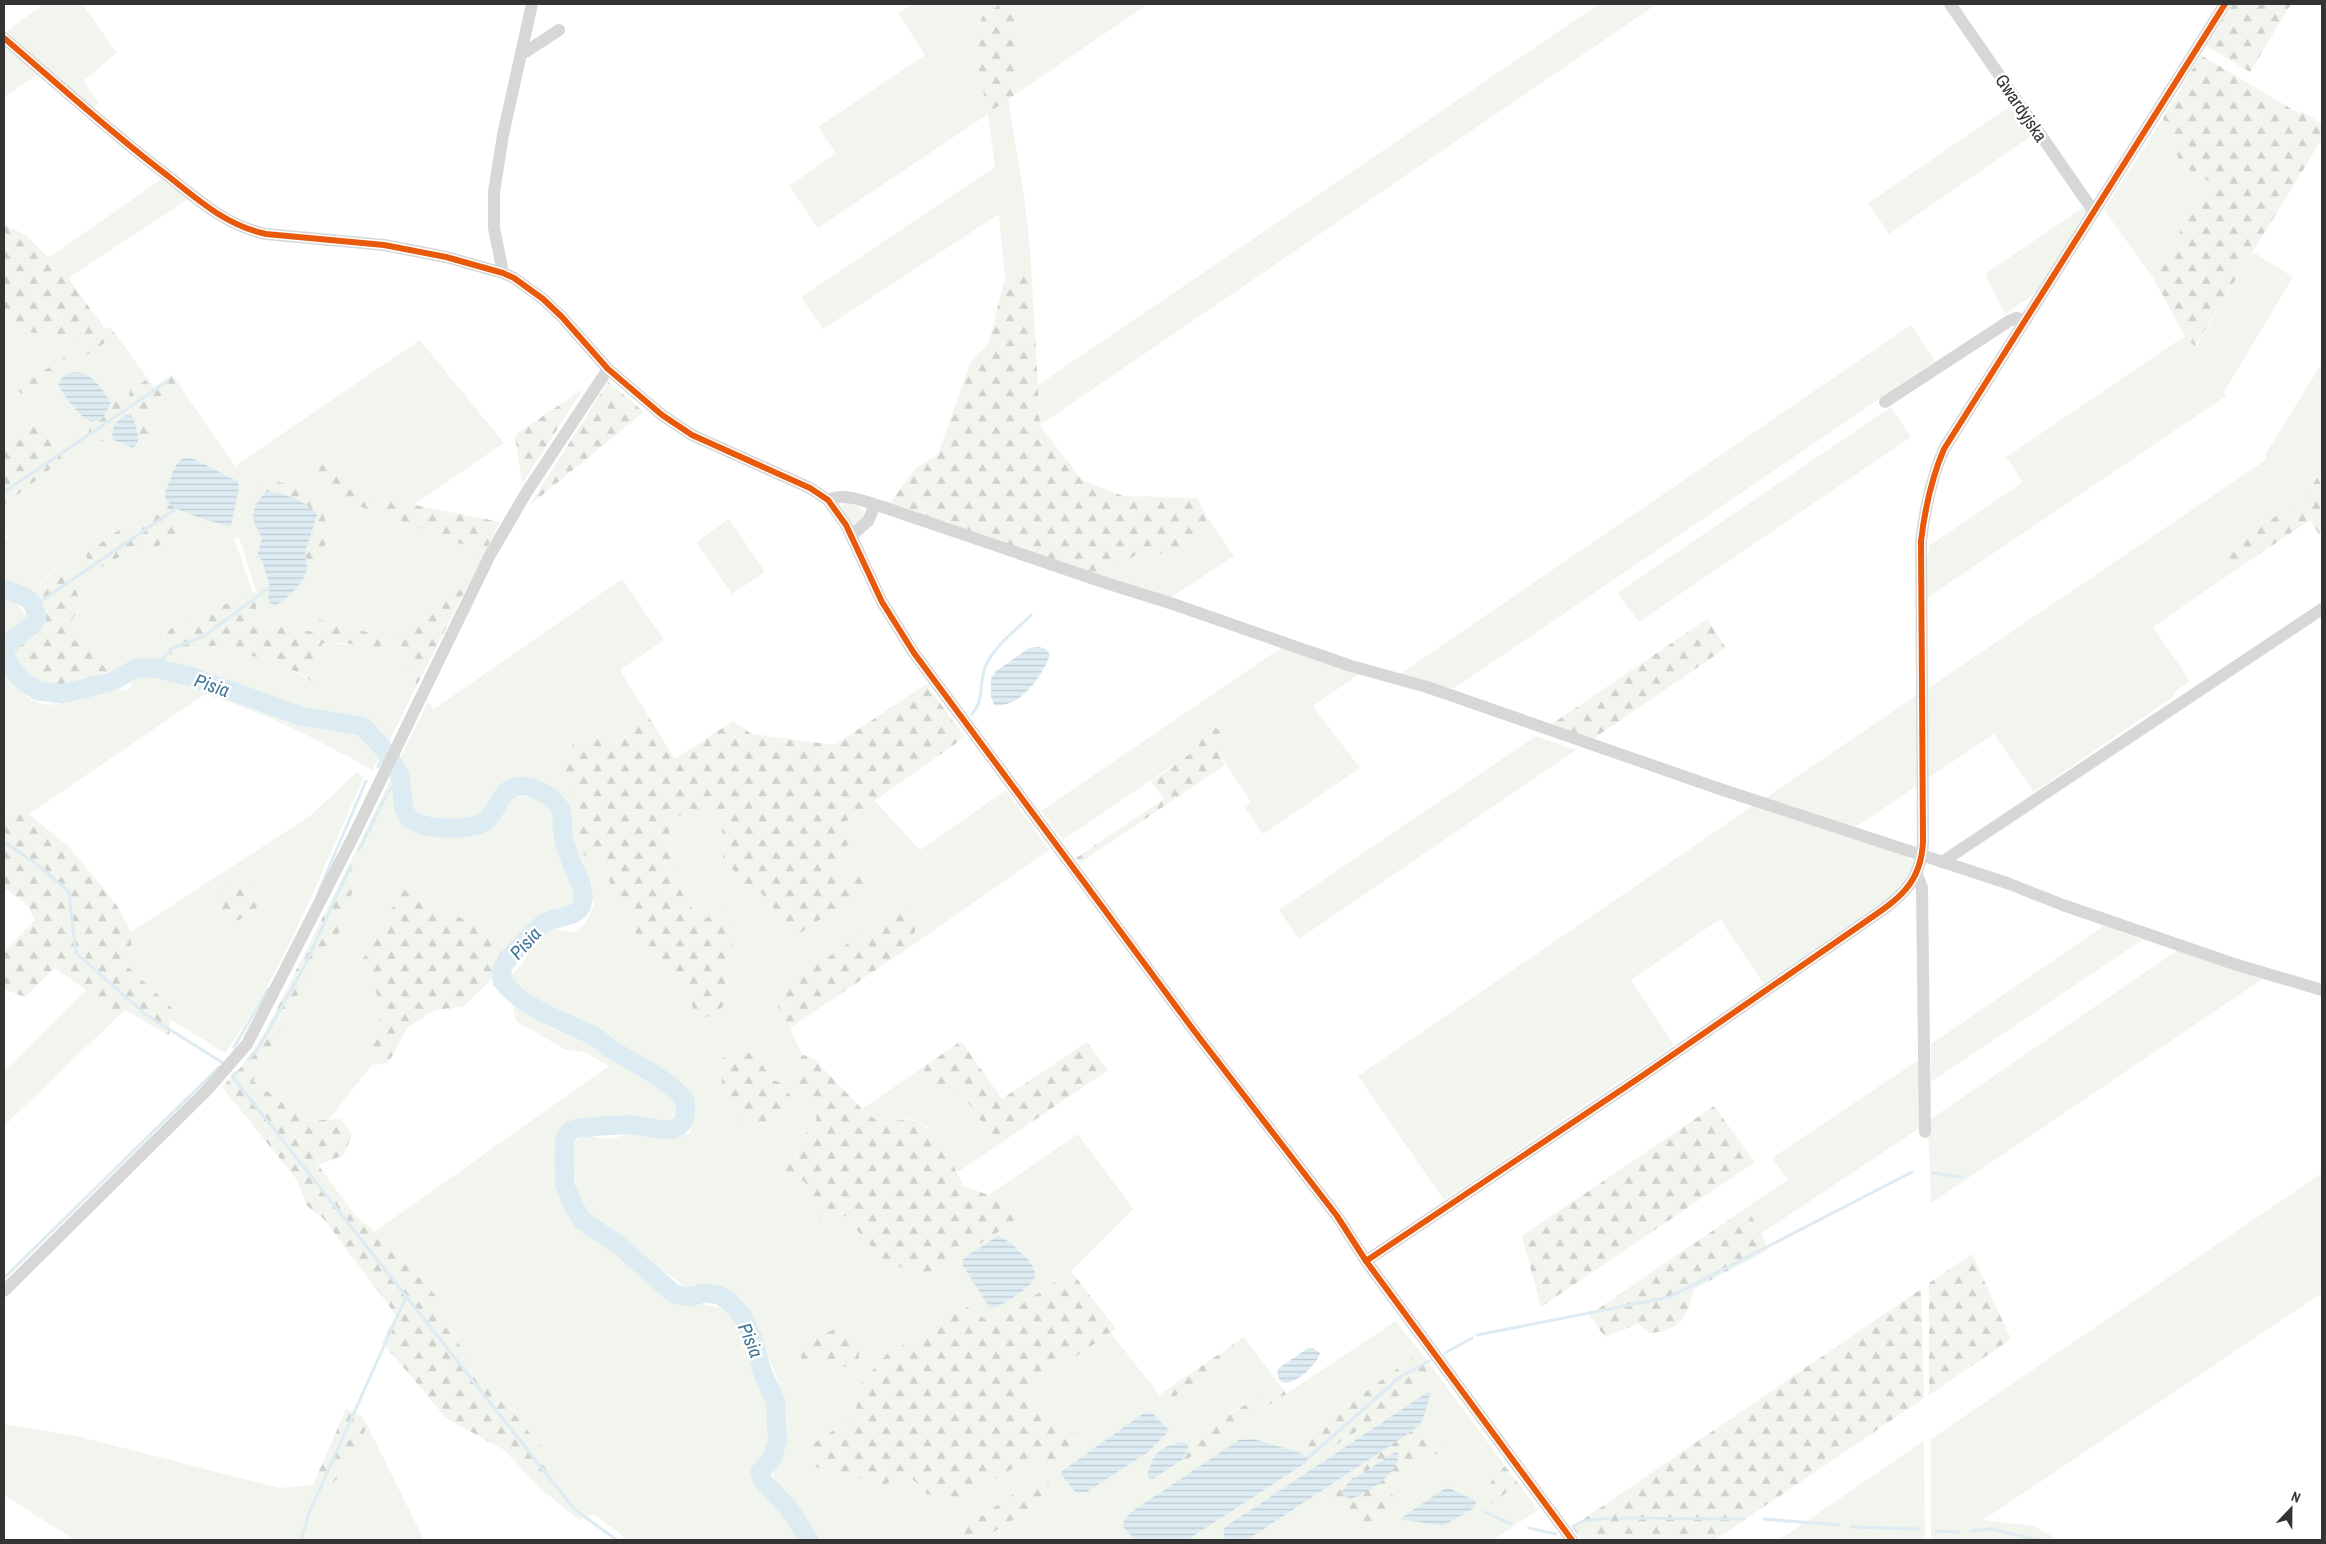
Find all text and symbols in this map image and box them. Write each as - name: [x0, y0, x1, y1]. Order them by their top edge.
- street label: Gwardyjska: [1989, 69, 2053, 147]
- water label: Pisia: [191, 667, 233, 703]
- water label: Pisia: [503, 921, 547, 965]
- water label: Pisia: [732, 1319, 770, 1362]
- north arrow: [2266, 1484, 2316, 1534]
- text: N: [2289, 1487, 2303, 1507]

